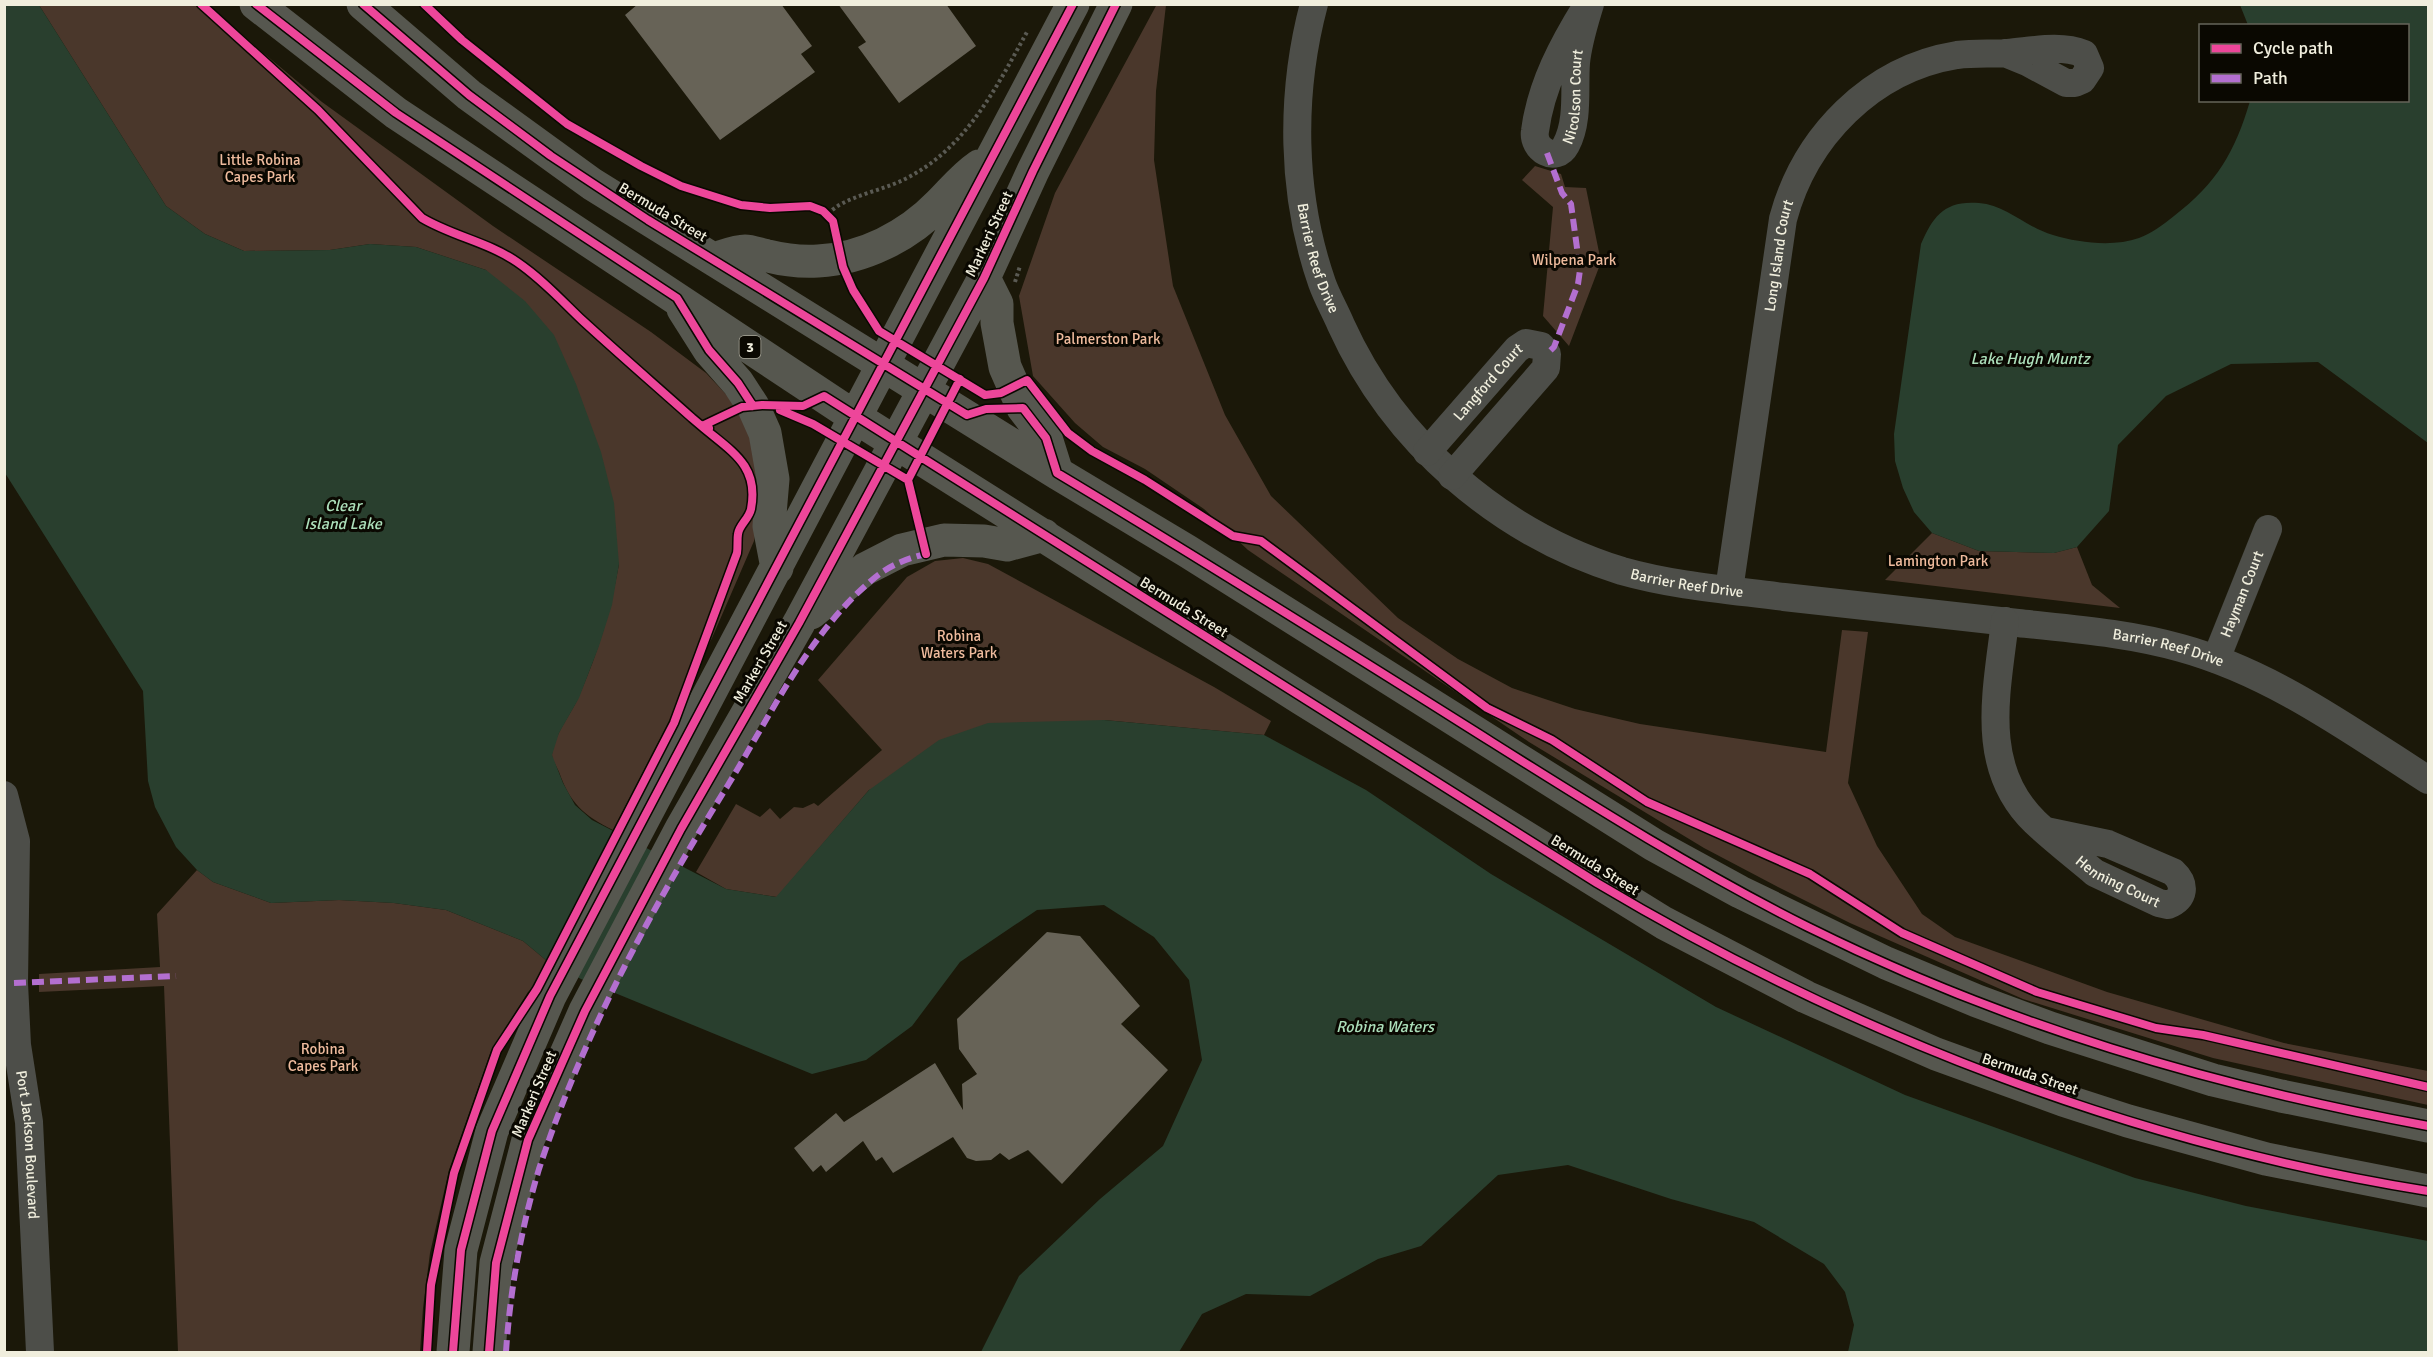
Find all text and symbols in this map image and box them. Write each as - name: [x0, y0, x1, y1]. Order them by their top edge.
- legend: [2199, 24, 2409, 102]
- text: Cycle path: [2253, 37, 2333, 59]
- street label: Nicolson Court: [1559, 48, 1587, 147]
- text: Path: [2253, 67, 2288, 89]
- park label: Little Robina Capes Park: [219, 151, 301, 186]
- street label: Bermuda Street: [615, 178, 711, 246]
- street label: Markeri Street: [961, 188, 1017, 280]
- street label: Long Island Court: [1761, 197, 1797, 313]
- street label: Barrier Reef Drive: [1294, 202, 1343, 316]
- park label: Wilpena Park: [1532, 251, 1617, 269]
- park label: Palmerston Park: [1056, 330, 1161, 348]
- road number: 3: [740, 336, 760, 358]
- street label: Langford Court: [1450, 339, 1526, 424]
- water label: Lake Hugh Muntz: [1970, 349, 2091, 369]
- water label: Clear Island Lake: [304, 496, 383, 534]
- street label: Hayman Court: [2217, 548, 2267, 640]
- park label: Lamington Park: [1888, 552, 1989, 570]
- street label: Barrier Reef Drive: [1629, 565, 1744, 601]
- street label: Bermuda Street: [1137, 573, 1231, 641]
- street label: Markeri Street: [729, 618, 791, 706]
- street label: Barrier Reef Drive: [2111, 625, 2226, 670]
- park label: Robina Waters Park: [921, 627, 998, 662]
- street label: Bermuda Street: [1548, 831, 1642, 899]
- street label: Henning Court: [2072, 852, 2163, 911]
- water label: Robina Waters: [1336, 1017, 1436, 1037]
- park label: Robina Capes Park: [288, 1040, 359, 1075]
- street label: Markeri Street: [508, 1048, 560, 1140]
- street label: Bermuda Street: [1980, 1049, 2080, 1099]
- street label: Port Jackson Boulevard: [12, 1069, 43, 1219]

